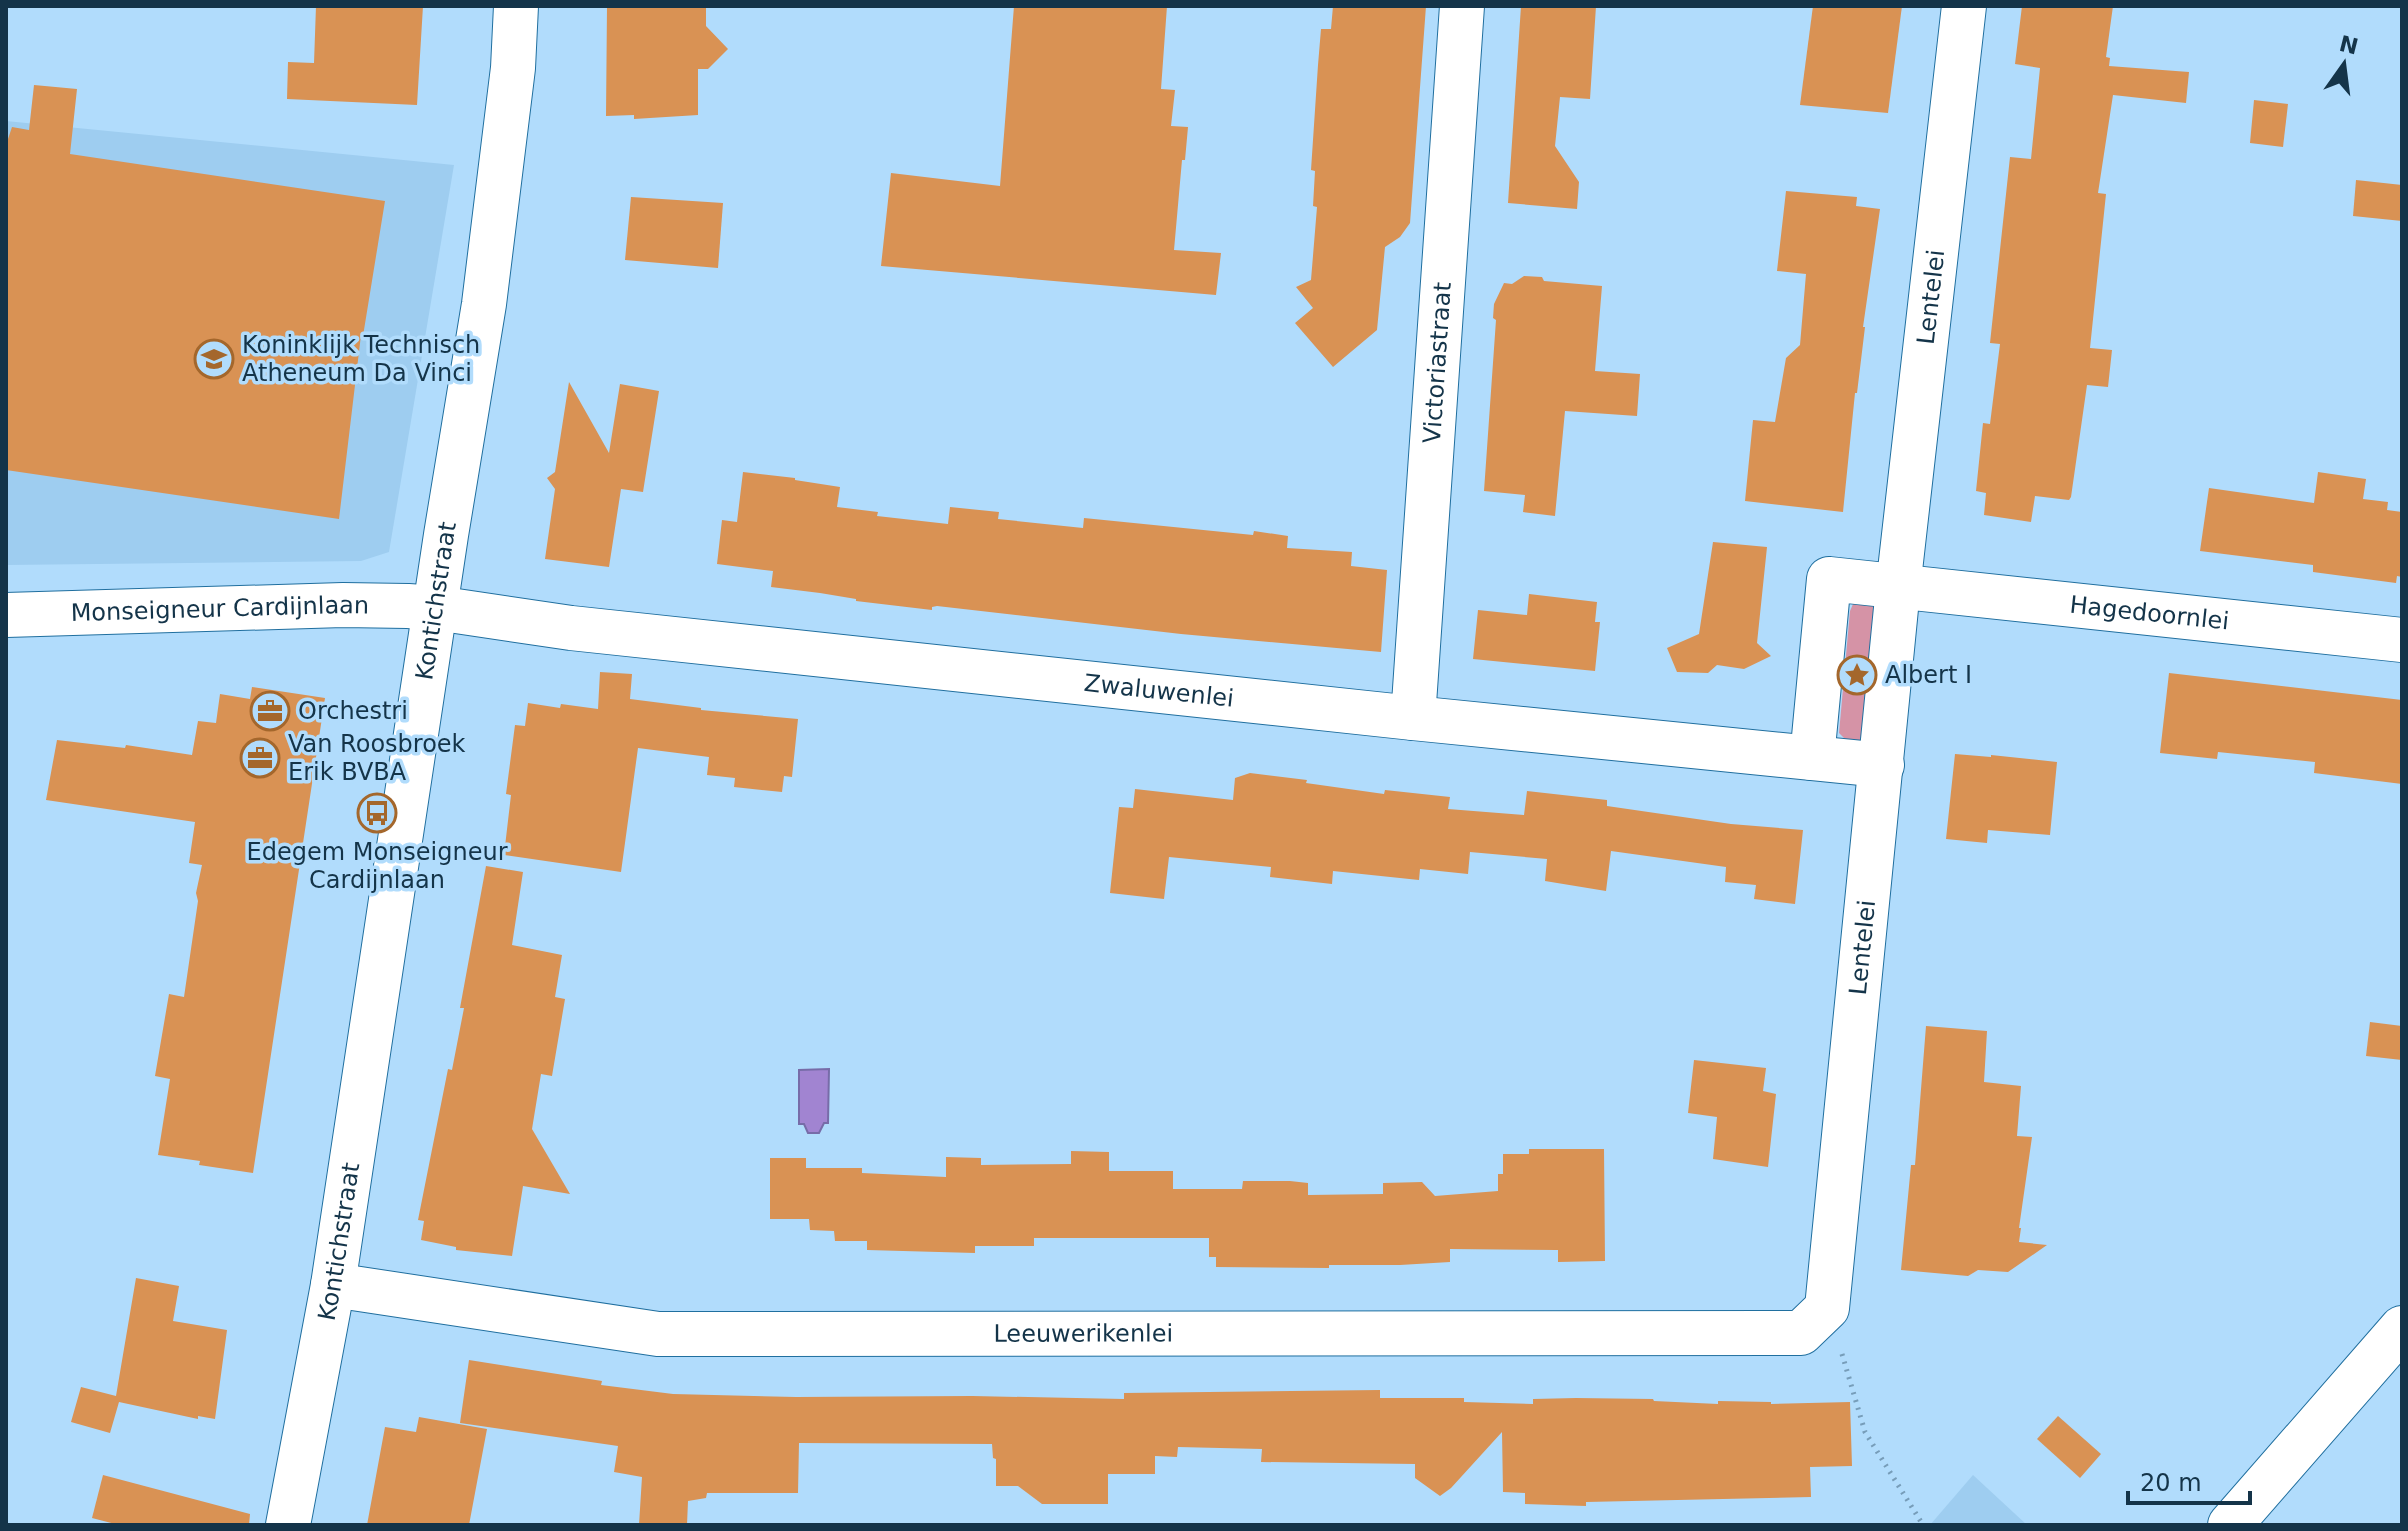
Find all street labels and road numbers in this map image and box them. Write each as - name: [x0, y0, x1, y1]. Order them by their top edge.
- street label: Lentelei: [1912, 248, 1950, 346]
- street label: Victoriastraat: [1418, 281, 1457, 445]
- street label: Kontichstraat: [410, 520, 462, 682]
- street label: Monseigneur Cardijnlaan: [70, 591, 369, 627]
- street label: Hagedoornlei: [2068, 591, 2230, 636]
- street label: Zwaluwenlei: [1083, 669, 1235, 713]
- street label: Lentelei: [1844, 899, 1881, 996]
- street label: Kontichstraat: [313, 1161, 365, 1323]
- street label: Leeuwerikenlei: [993, 1320, 1173, 1348]

